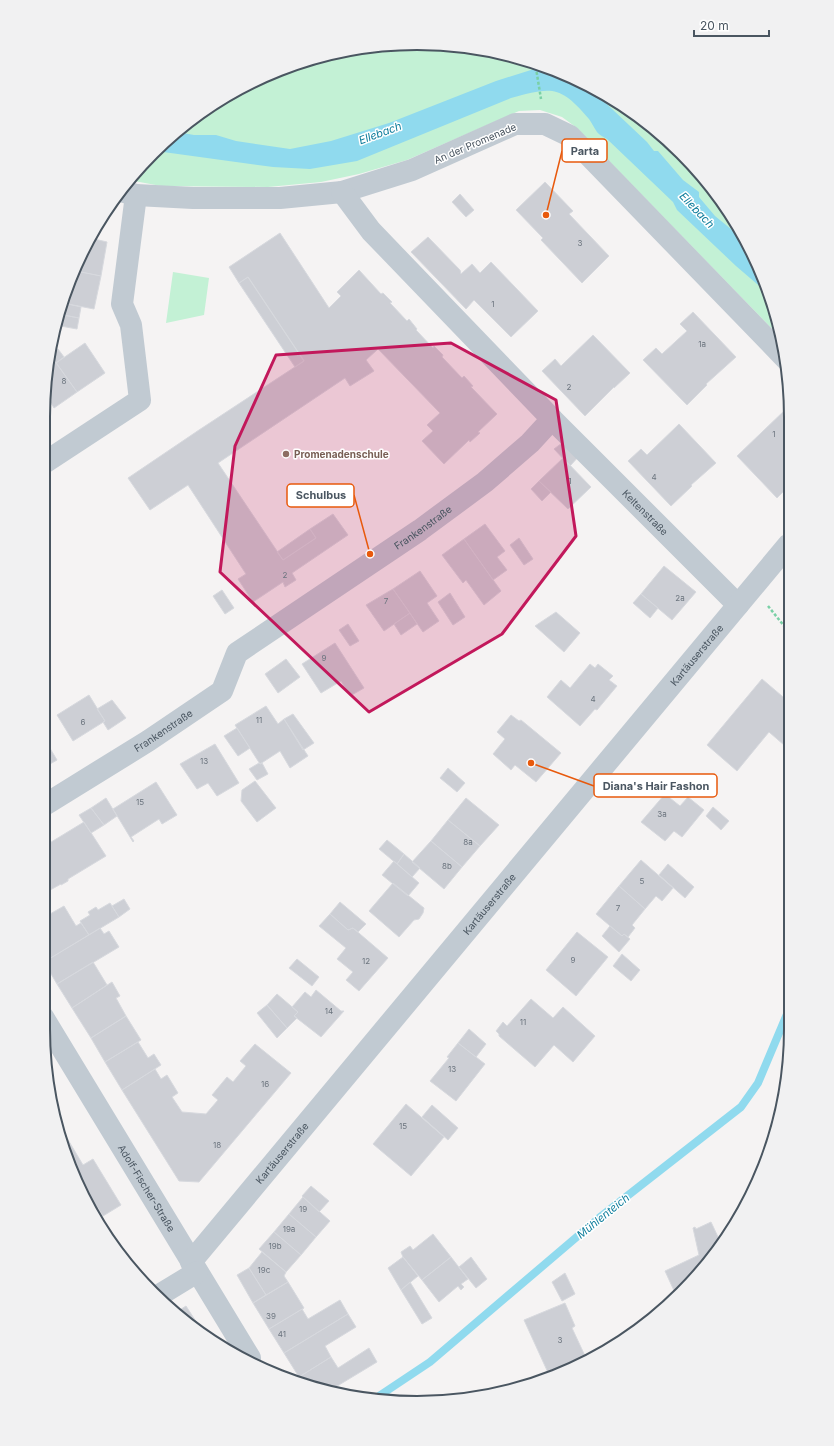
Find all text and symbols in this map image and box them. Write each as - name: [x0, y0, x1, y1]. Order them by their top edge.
- scale bar: [694, 12, 769, 38]
- text: 20 m: [700, 18, 729, 33]
- water label: Ellebach: [357, 119, 404, 147]
- street label: An der Promenade: [432, 120, 518, 166]
- callout: Parta: [562, 139, 607, 162]
- text: Parta: [571, 144, 599, 158]
- water label: Ellebach: [676, 189, 718, 231]
- house number: 3: [578, 238, 583, 248]
- house number: 1: [491, 299, 495, 309]
- house number: 1a: [698, 339, 706, 349]
- house number: 8: [62, 376, 67, 386]
- house number: 2: [567, 382, 572, 392]
- house number: 1: [772, 429, 776, 439]
- place label: Promenadenschule: [294, 448, 389, 460]
- marker: Promenadenschule: [281, 449, 291, 459]
- house number: 4: [651, 472, 657, 482]
- house number: 1: [568, 476, 572, 486]
- callout: Schulbus: [287, 484, 354, 507]
- street label: Keltenstraße: [620, 487, 671, 538]
- text: Schulbus: [296, 488, 346, 502]
- street label: Frankenstraße: [392, 503, 454, 552]
- house number: 2: [283, 570, 288, 580]
- house number: 2a: [675, 593, 685, 603]
- house number: 7: [384, 596, 389, 606]
- street label: Kartäuserstraße: [668, 622, 726, 688]
- house number: 9: [322, 653, 327, 663]
- house number: 4: [590, 694, 596, 704]
- street label: Frankenstraße: [132, 707, 195, 754]
- house number: 11: [256, 715, 262, 725]
- house number: 6: [81, 717, 86, 727]
- house number: 13: [200, 756, 208, 766]
- callout: Diana's Hair Fashon: [594, 774, 717, 797]
- text: Diana's Hair Fashon: [603, 779, 709, 793]
- house number: 15: [136, 797, 144, 807]
- house number: 3a: [657, 809, 667, 819]
- house number: 8a: [463, 837, 473, 847]
- house number: 8b: [442, 861, 452, 871]
- street label: Kartäuserstraße: [460, 871, 518, 937]
- house number: 5: [640, 876, 645, 886]
- house number: 7: [616, 903, 621, 913]
- house number: 9: [571, 955, 576, 965]
- house number: 12: [362, 956, 370, 966]
- house number: 14: [325, 1006, 333, 1016]
- house number: 11: [520, 1017, 526, 1027]
- house number: 13: [448, 1064, 456, 1074]
- house number: 16: [261, 1079, 269, 1089]
- street label: Kartäuserstraße: [253, 1120, 311, 1186]
- house number: 15: [399, 1121, 407, 1131]
- house number: 18: [213, 1140, 221, 1150]
- street label: Adolf-Fischer-Straße: [116, 1142, 178, 1234]
- water label: Mühlenteich: [574, 1190, 633, 1241]
- house number: 19: [299, 1204, 307, 1214]
- house number: 19a: [283, 1224, 295, 1234]
- house number: 19b: [268, 1241, 282, 1251]
- house number: 19c: [258, 1265, 271, 1275]
- house number: 39: [266, 1311, 276, 1321]
- house number: 41: [278, 1329, 286, 1339]
- house number: 3: [558, 1335, 563, 1345]

